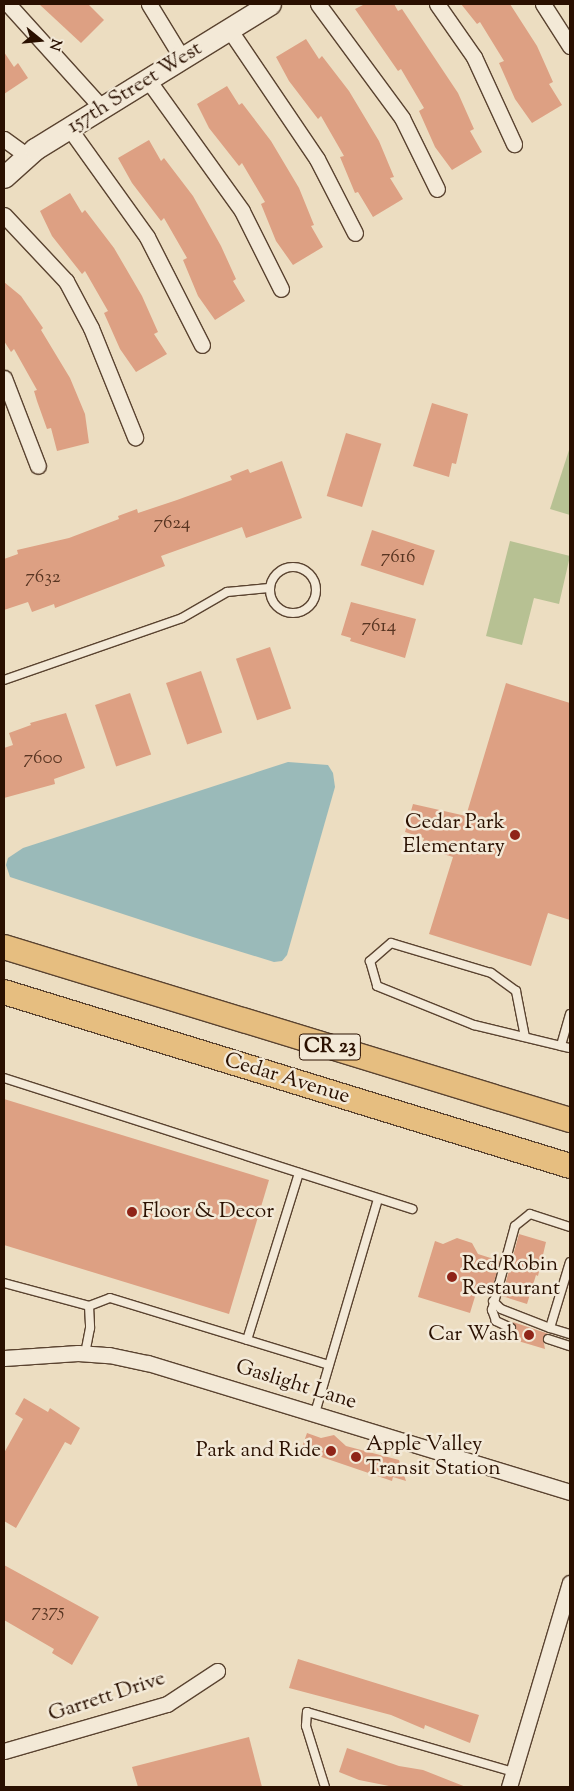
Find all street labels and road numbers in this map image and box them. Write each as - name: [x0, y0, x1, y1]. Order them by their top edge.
- street label: 157th Street West: [63, 37, 207, 139]
- road number: CR 23: [299, 1030, 361, 1064]
- street label: Cedar Avenue: [221, 1048, 353, 1110]
- street label: Gaslight Lane: [232, 1355, 360, 1415]
- street label: Garrett Drive: [45, 1666, 169, 1728]

